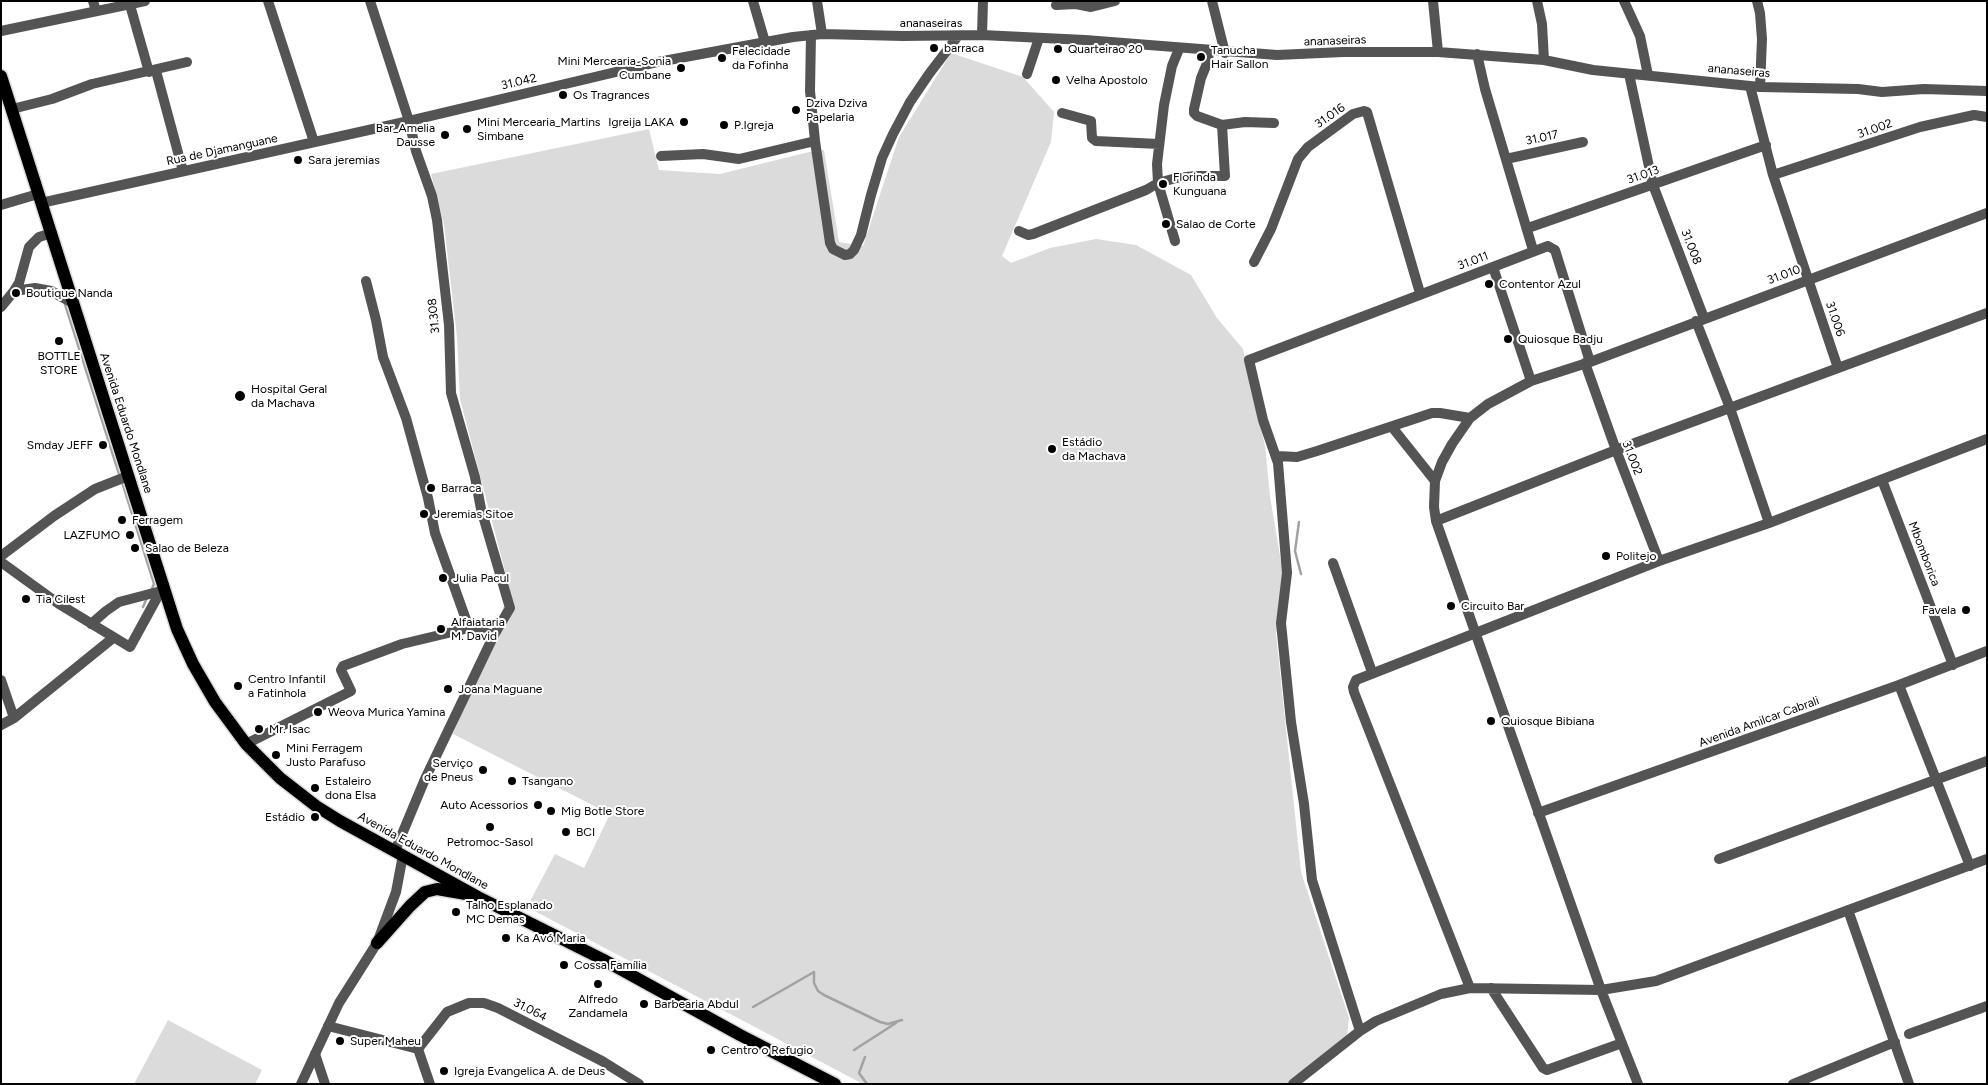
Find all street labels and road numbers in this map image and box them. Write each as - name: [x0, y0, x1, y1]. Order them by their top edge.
- street label: ananaseiras: [900, 16, 962, 30]
- street label: ananaseiras: [1304, 33, 1366, 49]
- street label: ananaseiras: [1707, 61, 1771, 81]
- street label: 31.042: [500, 71, 538, 93]
- street label: 31.016: [1312, 101, 1348, 131]
- street label: 31.002: [1856, 116, 1894, 142]
- street label: 31.017: [1524, 128, 1560, 148]
- street label: Rua de Djamanguane: [165, 131, 279, 169]
- street label: 31.013: [1625, 163, 1661, 187]
- street label: 31.008: [1678, 227, 1704, 267]
- street label: 31.011: [1456, 249, 1490, 273]
- street label: 31.010: [1765, 262, 1803, 288]
- street label: 31.308: [425, 298, 443, 334]
- street label: 31.006: [1822, 300, 1848, 338]
- street label: Avenida Eduardo Mondlane: [96, 351, 156, 495]
- street label: 31.002: [1619, 439, 1645, 477]
- street label: Mbomborica: [1905, 520, 1943, 588]
- street label: Avenida Amilcar Cabrali: [1697, 694, 1821, 750]
- street label: Avenida Eduardo Mondlane: [355, 809, 491, 893]
- street label: 31.064: [511, 995, 549, 1025]

